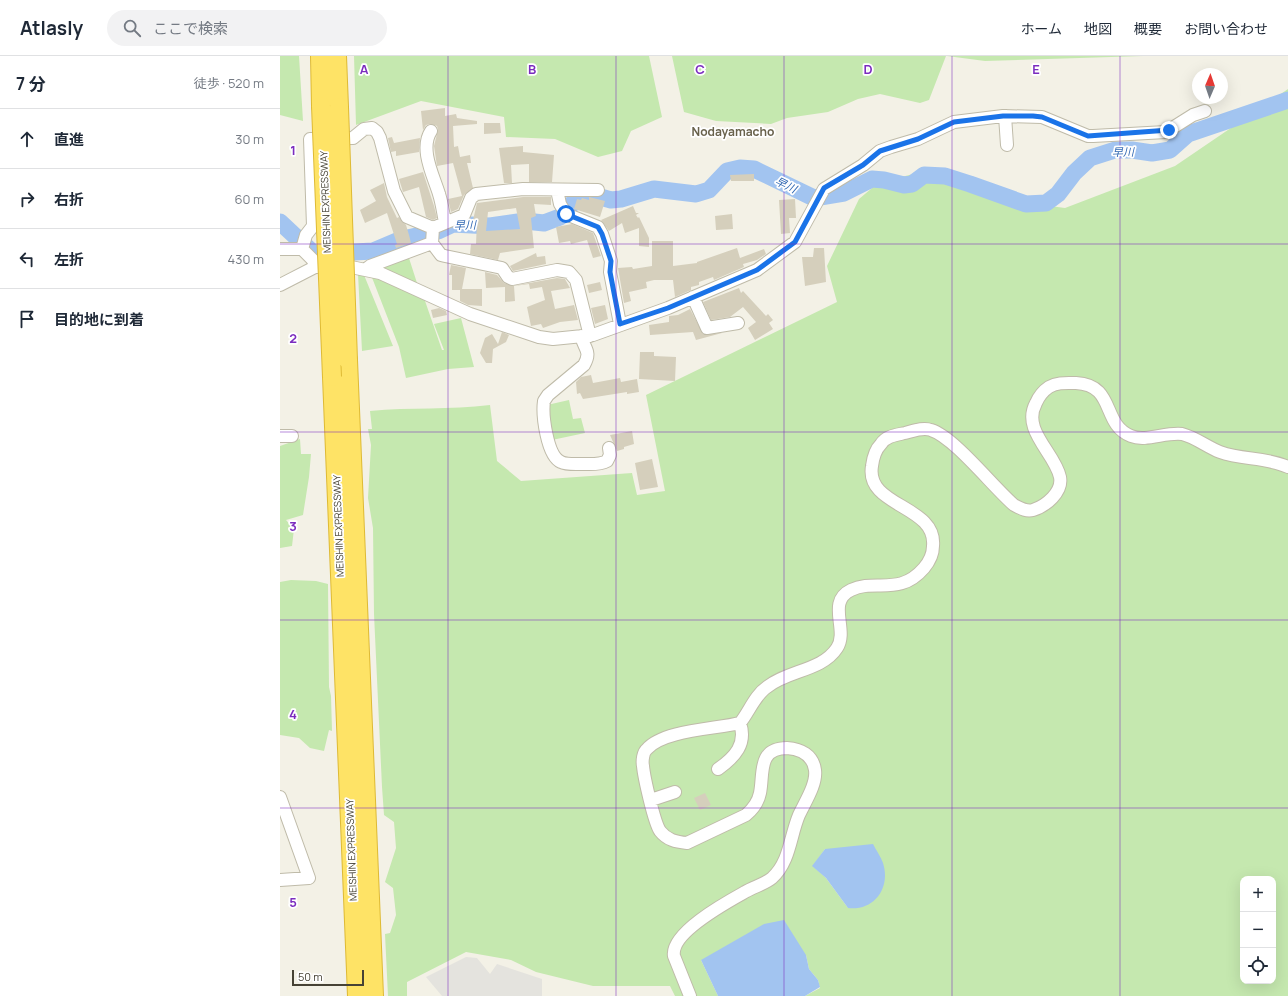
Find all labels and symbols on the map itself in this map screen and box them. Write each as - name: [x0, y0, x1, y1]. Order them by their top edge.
- text: A: [360, 60, 369, 78]
- text: B: [528, 60, 536, 78]
- text: C: [695, 60, 705, 78]
- text: D: [863, 60, 873, 78]
- text: E: [1032, 60, 1040, 78]
- north arrow: [1192, 68, 1228, 104]
- route end: [1160, 121, 1178, 139]
- district label: Nodayamacho: [692, 123, 774, 140]
- text: 1: [290, 141, 296, 159]
- water label: 早川: [1112, 144, 1135, 159]
- street label: MEISHIN EXPRESSWAY: [316, 150, 334, 253]
- water label: 早川: [773, 173, 800, 197]
- route start: [557, 205, 575, 223]
- water label: 早川: [454, 217, 477, 232]
- text: 2: [289, 329, 297, 347]
- street label: MEISHIN EXPRESSWAY: [329, 474, 347, 577]
- text: 3: [289, 517, 297, 535]
- text: 4: [289, 705, 297, 723]
- street label: MEISHIN EXPRESSWAY: [342, 798, 360, 901]
- text: 5: [289, 893, 297, 911]
- scale bar: [292, 968, 364, 987]

